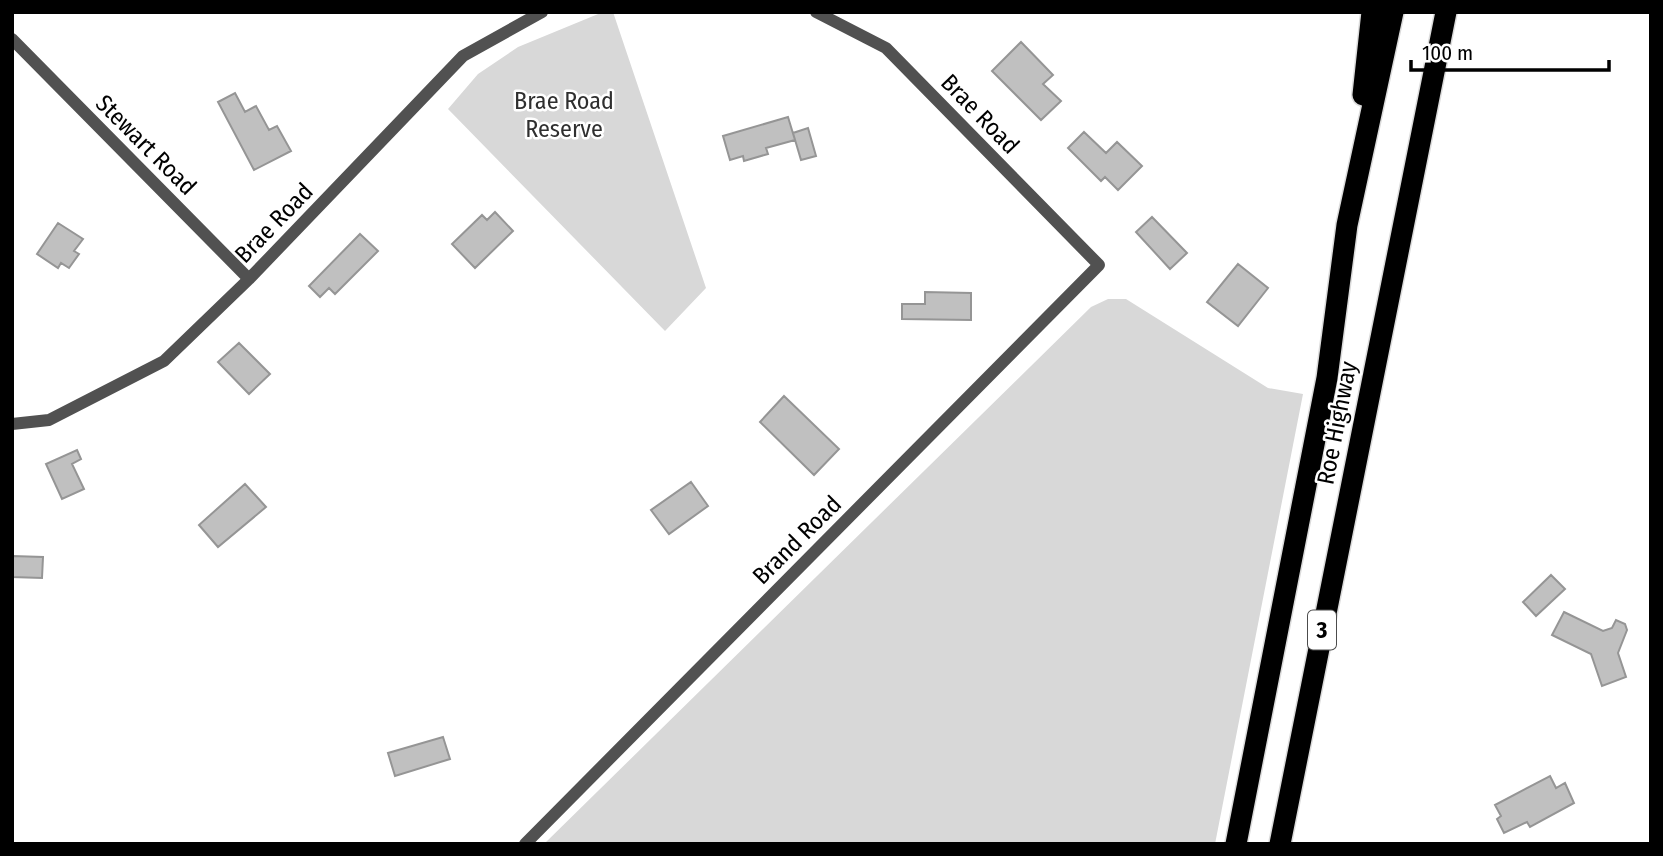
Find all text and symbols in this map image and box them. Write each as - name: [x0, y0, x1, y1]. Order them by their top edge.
- scale bar: [1411, 28, 1609, 72]
- text: 100 m: [1422, 40, 1473, 66]
- street label: Brae Road: [935, 68, 1025, 160]
- park label: Brae Road Reserve: [514, 87, 614, 143]
- street label: Stewart Road: [90, 89, 202, 201]
- street label: Brae Road: [229, 177, 319, 269]
- street label: Roe Highway: [1311, 359, 1363, 487]
- street label: Brand Road: [747, 490, 847, 590]
- road number: 3: [1308, 610, 1336, 650]

